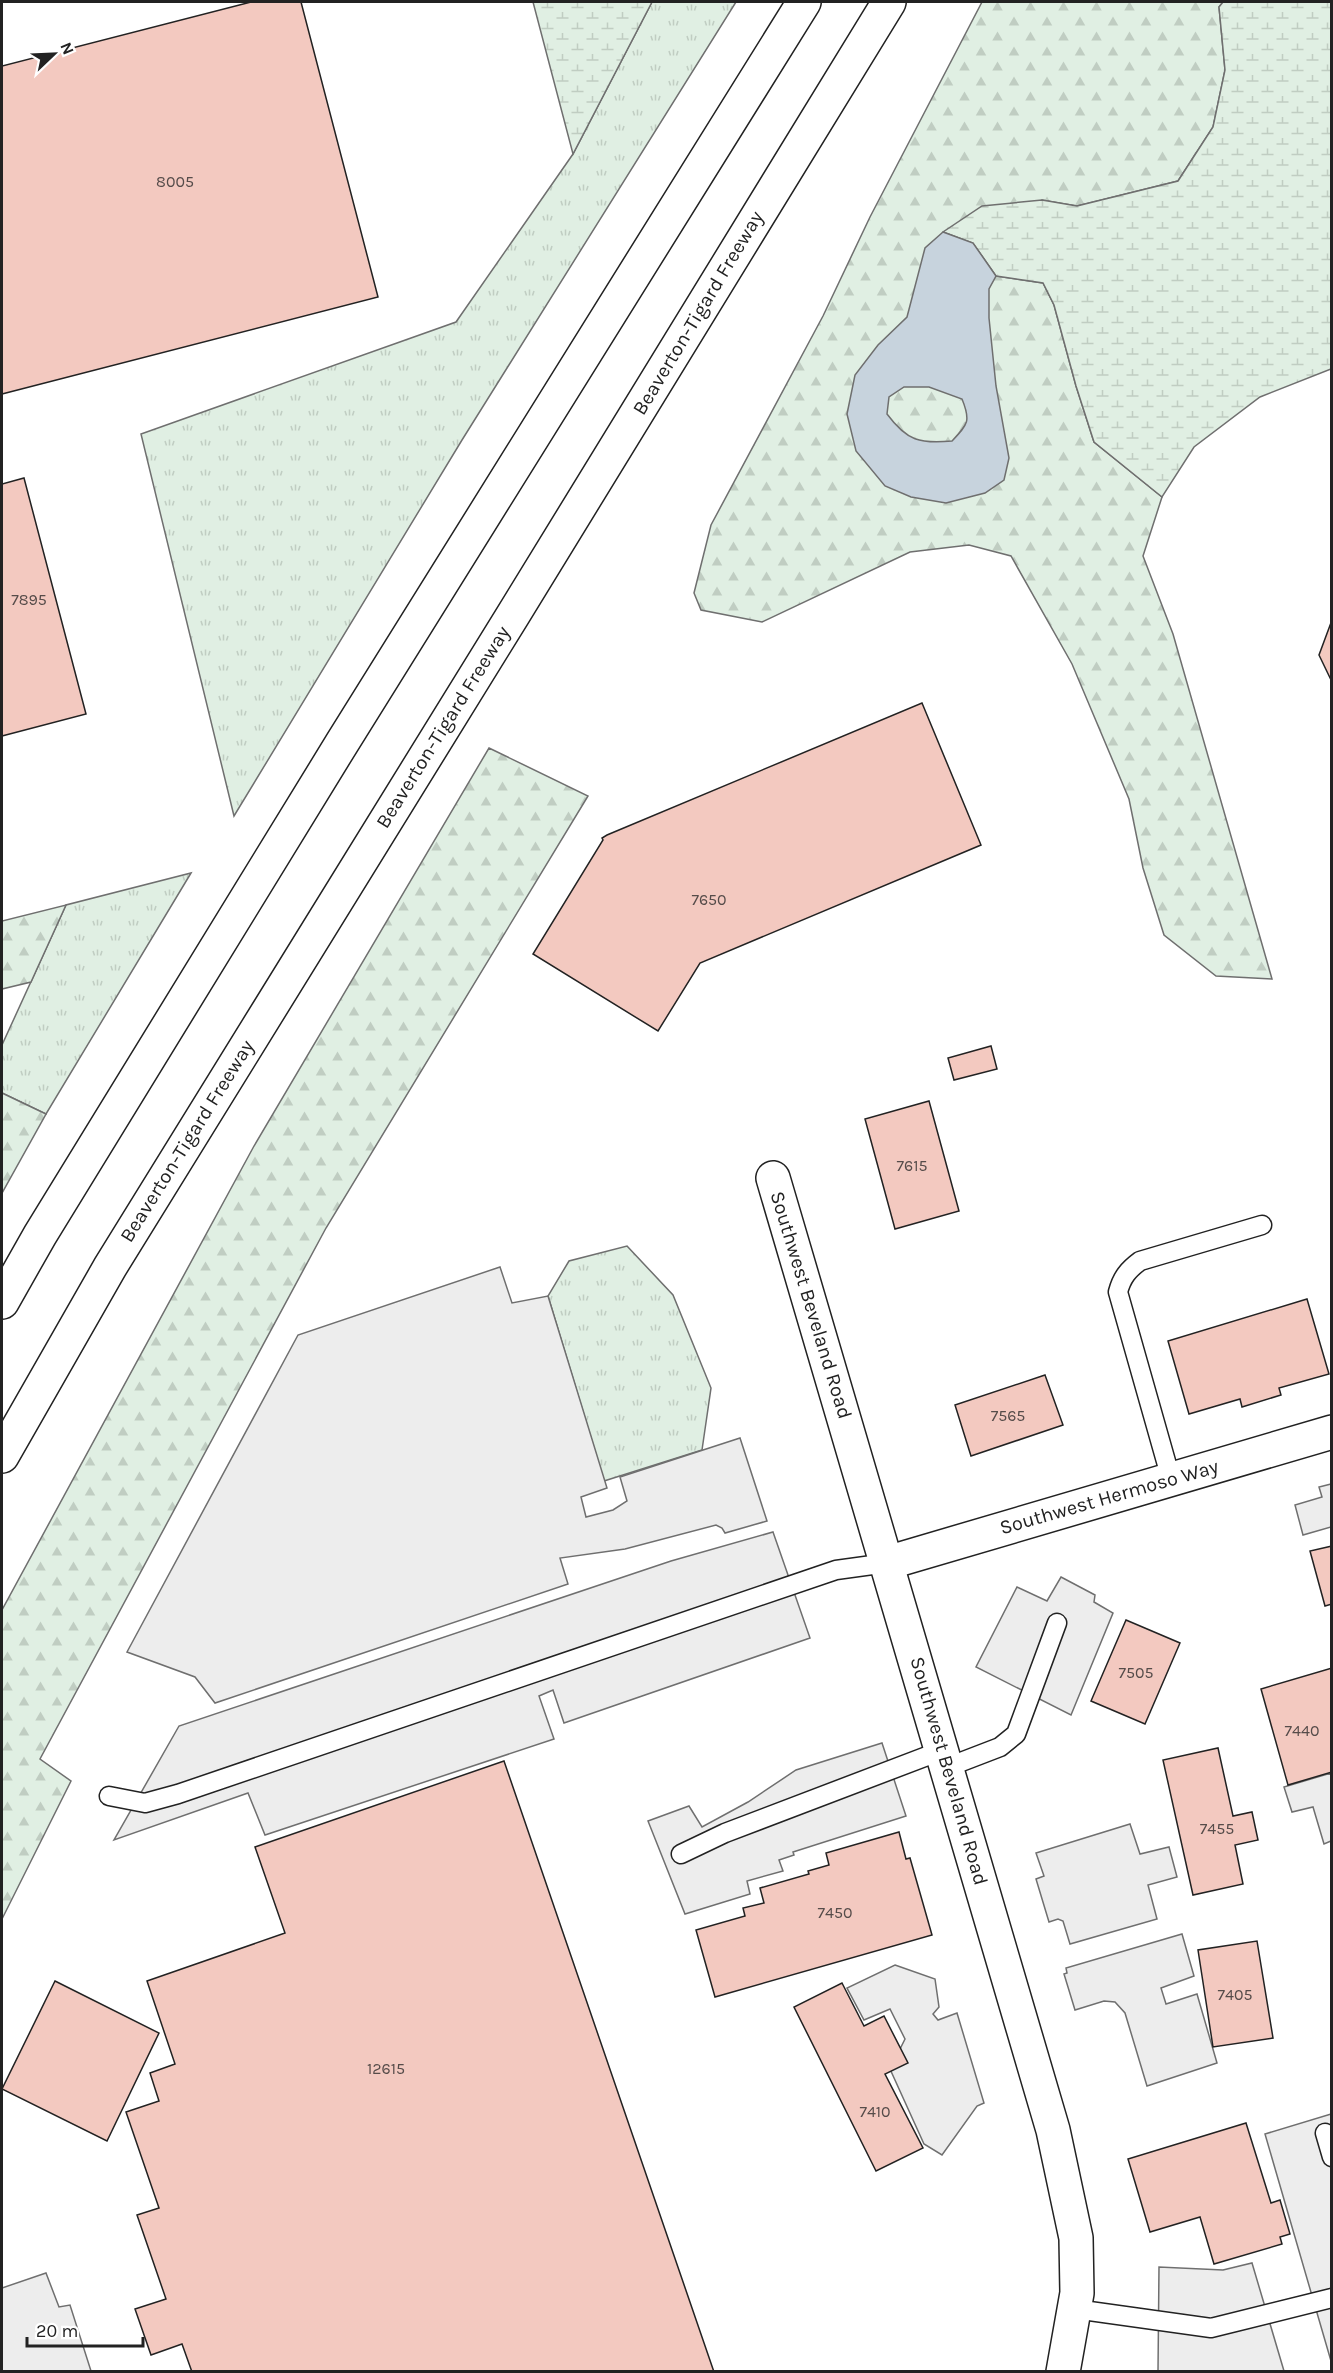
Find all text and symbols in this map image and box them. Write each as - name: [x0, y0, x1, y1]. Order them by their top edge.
- north arrow: [24, 24, 84, 84]
- text: N: [56, 39, 78, 57]
- house number: 8005: [156, 172, 194, 191]
- street label: Beaverton-Tigard Freeway: [628, 207, 768, 419]
- house number: 7895: [11, 590, 47, 609]
- street label: Beaverton-Tigard Freeway: [371, 622, 515, 832]
- house number: 7650: [691, 890, 727, 909]
- street label: Beaverton-Tigard Freeway: [115, 1036, 259, 1246]
- house number: 7615: [897, 1156, 928, 1175]
- street label: Southwest Beveland Road: [765, 1189, 857, 1421]
- house number: 7565: [991, 1406, 1025, 1425]
- street label: Southwest Hermoso Way: [997, 1455, 1221, 1539]
- street label: Southwest Beveland Road: [905, 1654, 993, 1888]
- house number: 7505: [1118, 1663, 1154, 1682]
- house number: 7440: [1285, 1721, 1319, 1740]
- house number: 7455: [1200, 1819, 1234, 1838]
- house number: 7450: [818, 1903, 852, 1922]
- house number: 7405: [1218, 1985, 1252, 2004]
- house number: 12615: [367, 2059, 405, 2078]
- house number: 7410: [859, 2102, 891, 2121]
- scale bar: [27, 2310, 142, 2348]
- text: 20 m: [36, 2320, 78, 2342]

